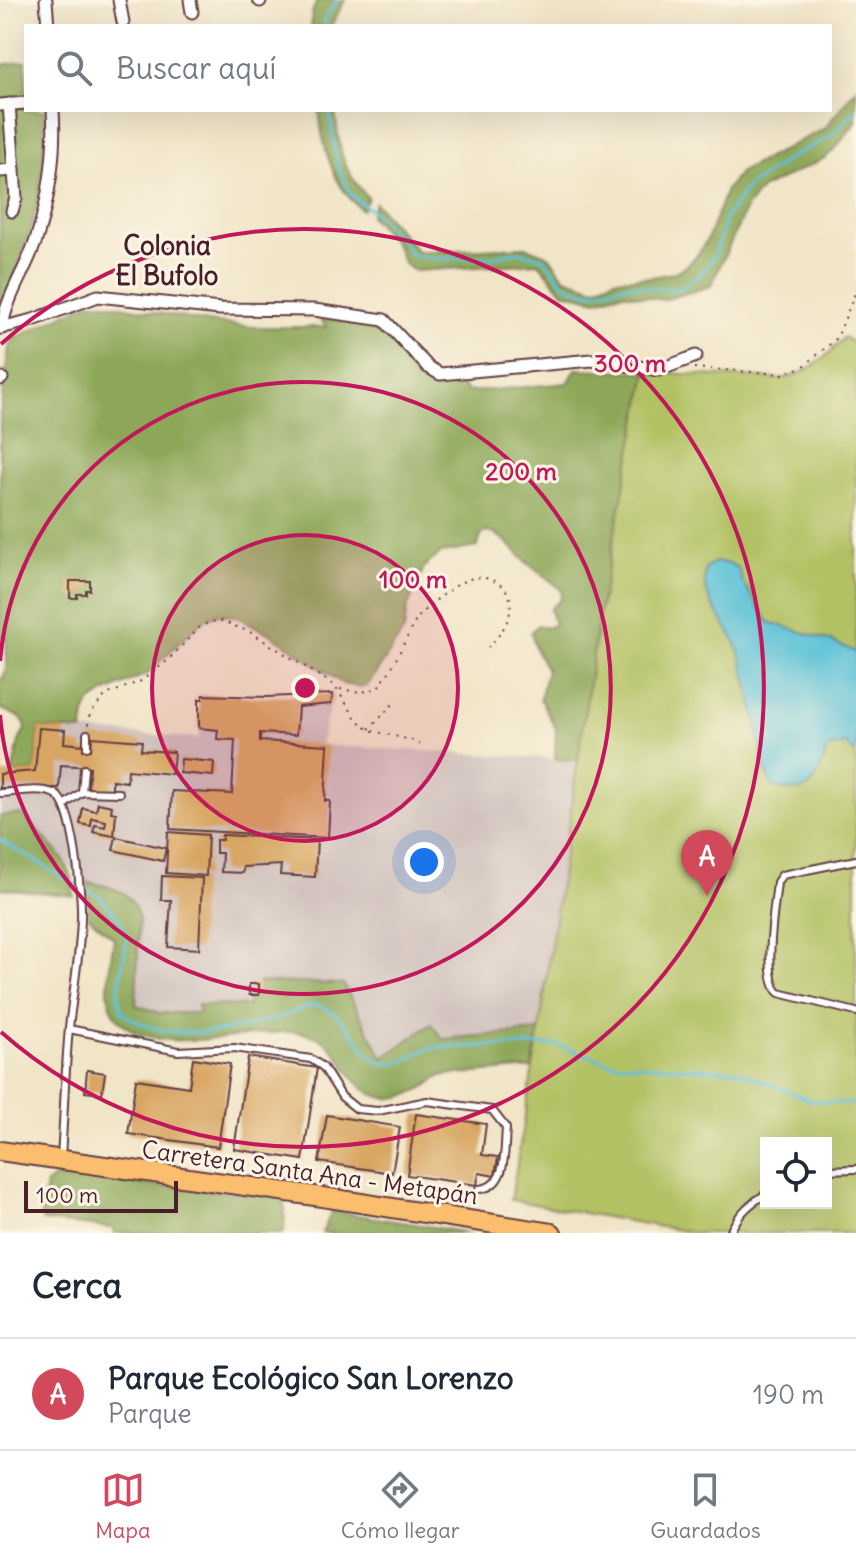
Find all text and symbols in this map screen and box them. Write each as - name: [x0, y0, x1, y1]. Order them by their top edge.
- search box: [24, 24, 832, 112]
- icon: search: [52, 46, 96, 90]
- text: Buscar aquí: [116, 49, 276, 87]
- district label: Colonia El Bufolo: [116, 229, 218, 292]
- text: 300 m: [594, 348, 666, 378]
- text: 200 m: [485, 456, 557, 486]
- text: 100 m: [379, 564, 447, 594]
- centre of rings: [291, 674, 319, 702]
- pin: A: [681, 830, 733, 896]
- your location: [404, 842, 444, 882]
- street label: Carretera Santa Ana - Metapán: [140, 1134, 480, 1210]
- map controls: [760, 1137, 832, 1209]
- button: locate: [760, 1137, 832, 1209]
- scale bar: [24, 1177, 178, 1213]
- text: 100 m: [36, 1181, 98, 1209]
- text: Cerca: [32, 1264, 122, 1307]
- text: Parque Ecológico San Lorenzo: [108, 1359, 514, 1397]
- text: A: [50, 1378, 66, 1411]
- text: 190 m: [753, 1378, 824, 1411]
- text: Parque: [108, 1397, 192, 1430]
- tab: Mapa: [95, 1468, 151, 1544]
- tab: Cómo llegar: [341, 1468, 460, 1544]
- tab: Guardados: [650, 1468, 761, 1544]

